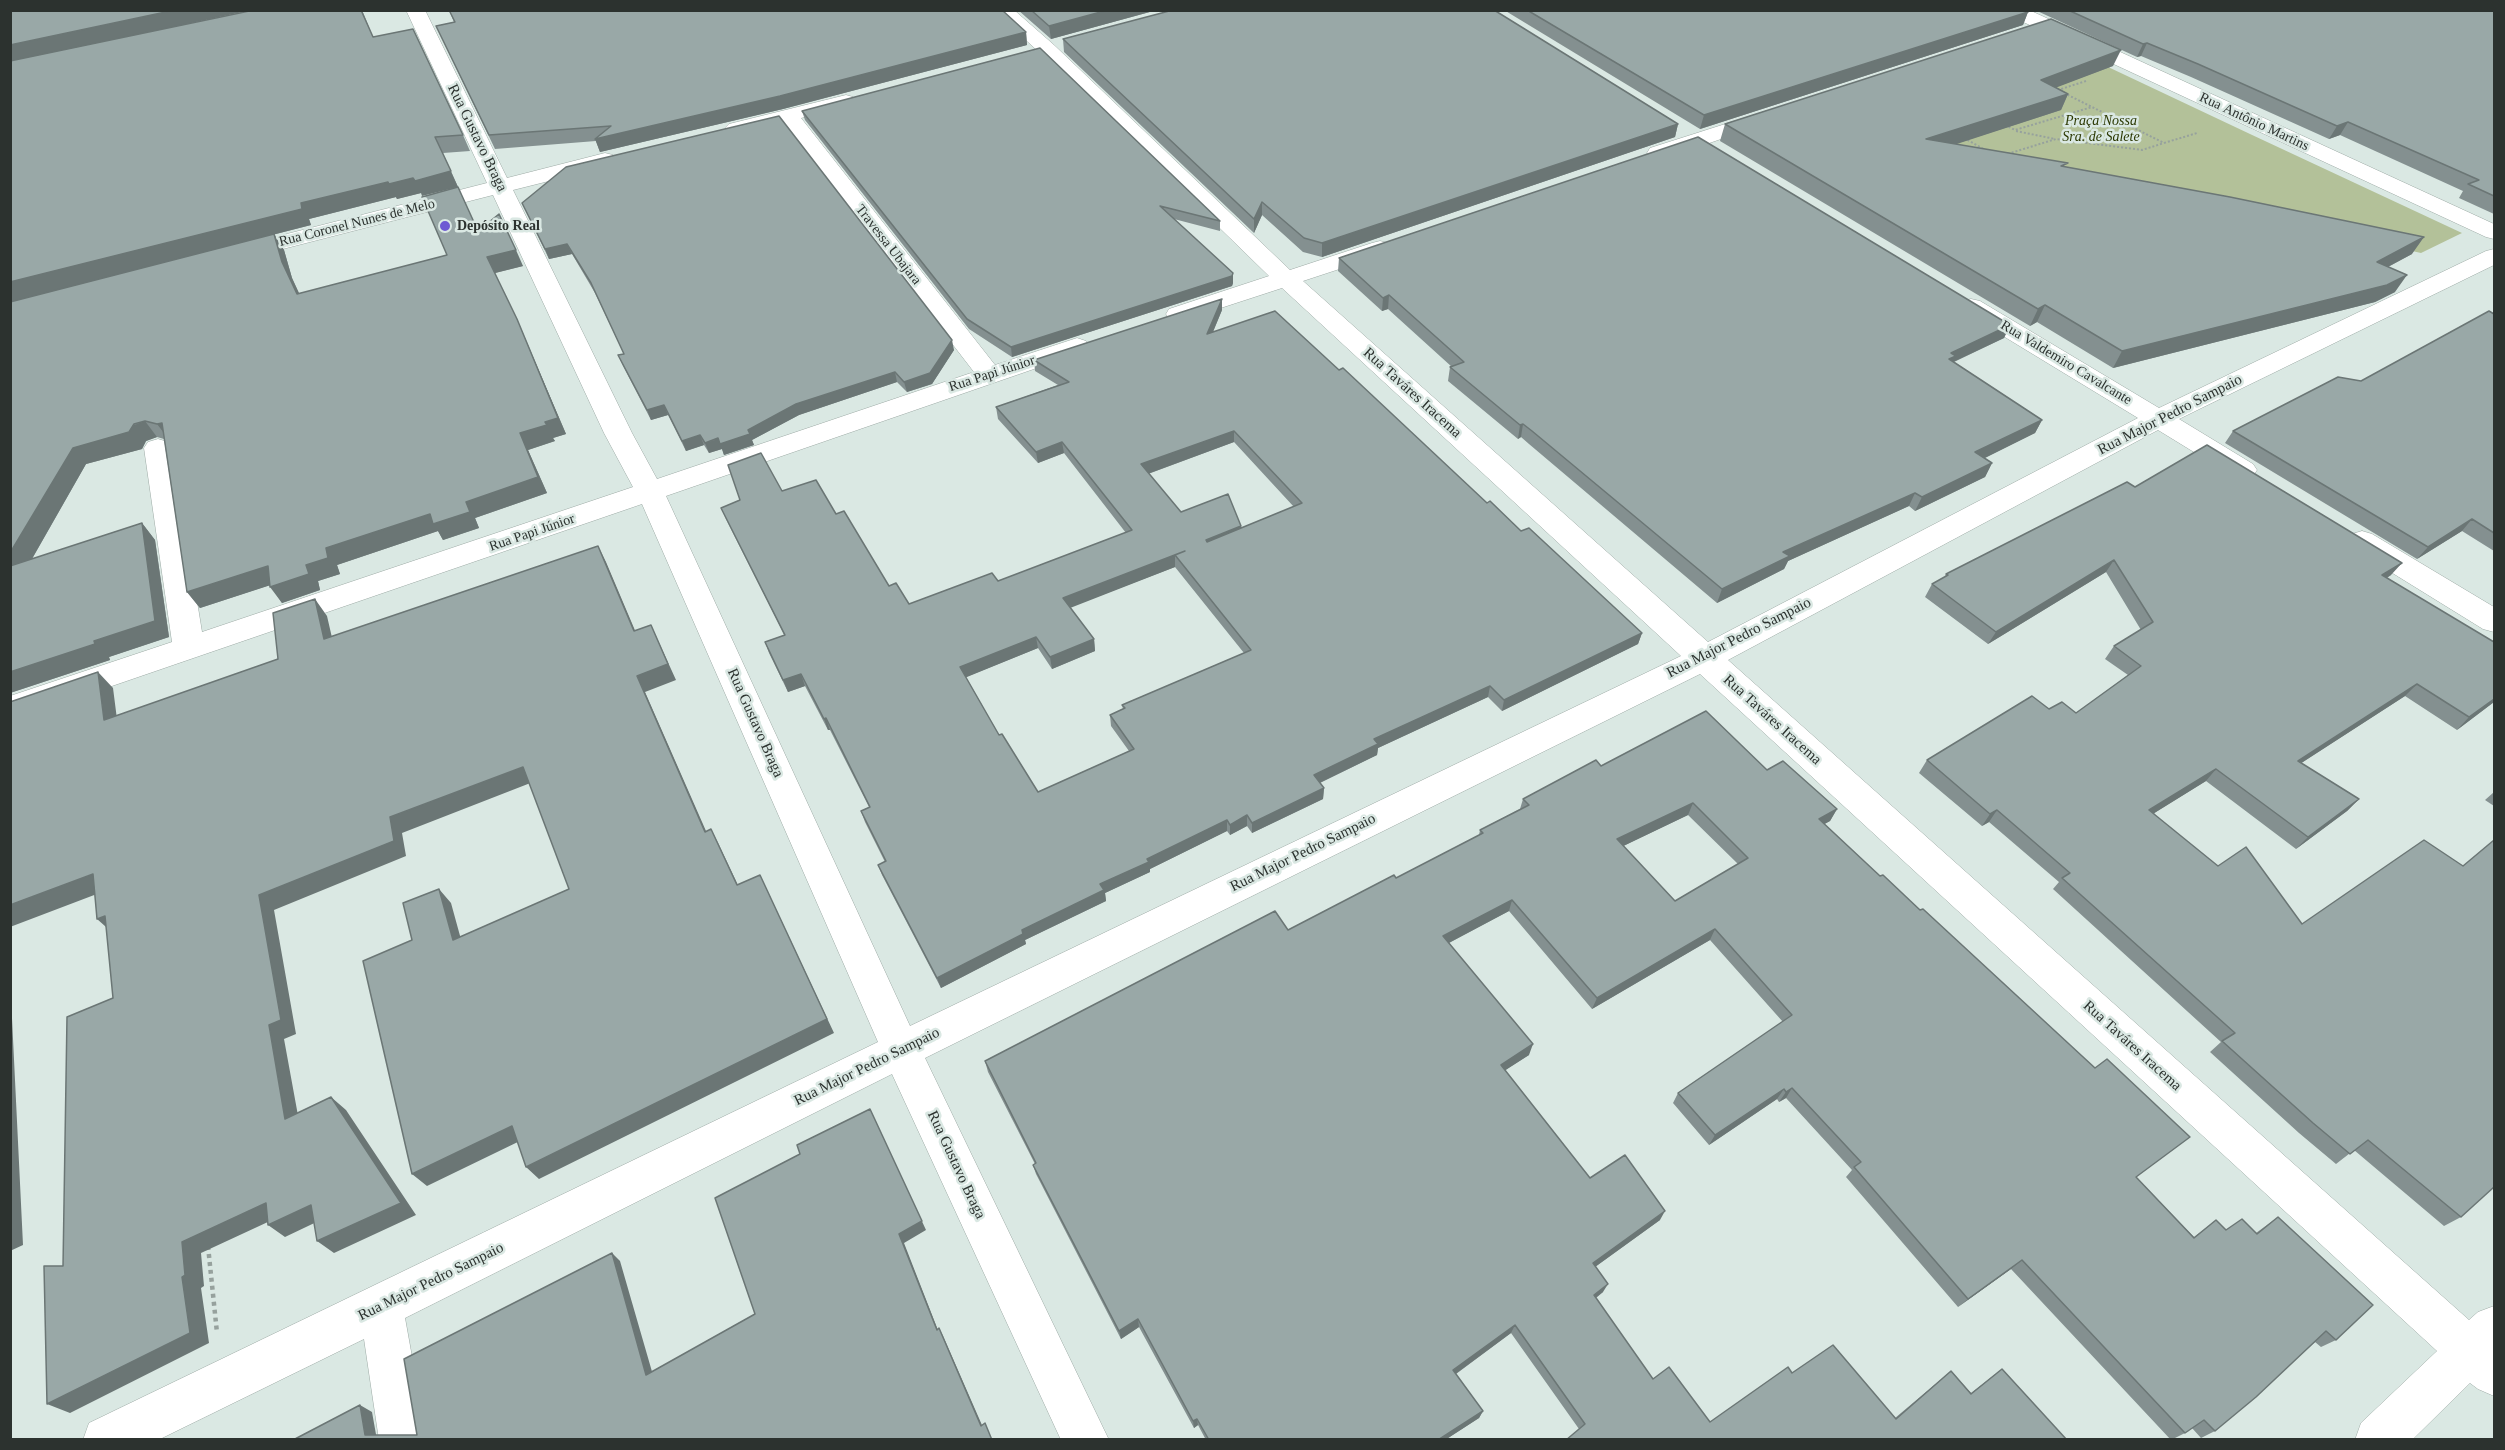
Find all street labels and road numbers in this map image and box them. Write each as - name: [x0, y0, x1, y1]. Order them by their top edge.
- street label: Rua Gustavo Braga: [443, 81, 511, 195]
- street label: Rua Antônio Martins: [2197, 89, 2311, 155]
- street label: Rua Coronel Nunes de Melo: [277, 195, 437, 251]
- street label: Travessa Ubajara: [852, 202, 924, 288]
- street label: Rua Valdemiro Cavalcante: [1997, 317, 2135, 409]
- street label: Rua Taváres Iracema: [1359, 344, 1465, 442]
- street label: Rua Papi Júnior: [947, 352, 1037, 396]
- street label: Rua Major Pedro Sampaio: [2095, 371, 2245, 459]
- street label: Rua Papi Júnior: [487, 510, 577, 556]
- street label: Rua Major Pedro Sampaio: [1664, 594, 1814, 682]
- street label: Rua Gustavo Braga: [723, 666, 787, 780]
- street label: Rua Taváres Iracema: [1719, 671, 1825, 769]
- street label: Rua Major Pedro Sampaio: [1227, 810, 1379, 896]
- street label: Rua Taváres Iracema: [2079, 997, 2185, 1095]
- street label: Rua Major Pedro Sampaio: [791, 1024, 943, 1110]
- street label: Rua Gustavo Braga: [923, 1108, 989, 1222]
- street label: Rua Major Pedro Sampaio: [355, 1239, 507, 1325]

